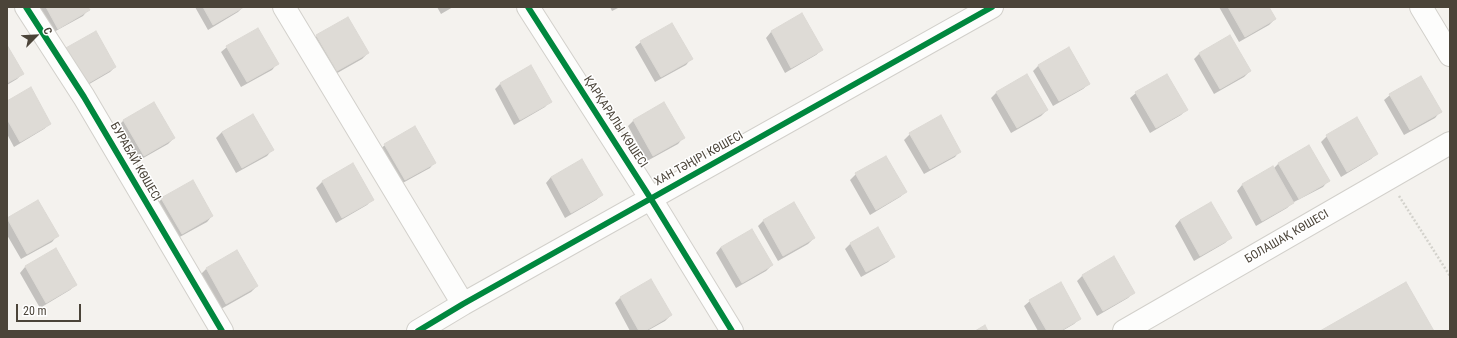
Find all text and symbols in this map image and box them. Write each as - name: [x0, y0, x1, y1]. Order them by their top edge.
- north arrow: [16, 16, 56, 56]
- text: С: [40, 25, 55, 36]
- street label: ҚАРҚАРАЛЫ КӨШЕСІ: [580, 73, 650, 171]
- street label: БУРАБАЙ КӨШЕСІ: [107, 120, 163, 204]
- street label: ХАН ТӘҢІРІ КӨШЕСІ: [652, 129, 746, 189]
- street label: БОЛАШАҚ КӨШЕСІ: [1243, 207, 1331, 267]
- scale bar: [18, 296, 83, 322]
- text: 20 m: [23, 304, 47, 318]

